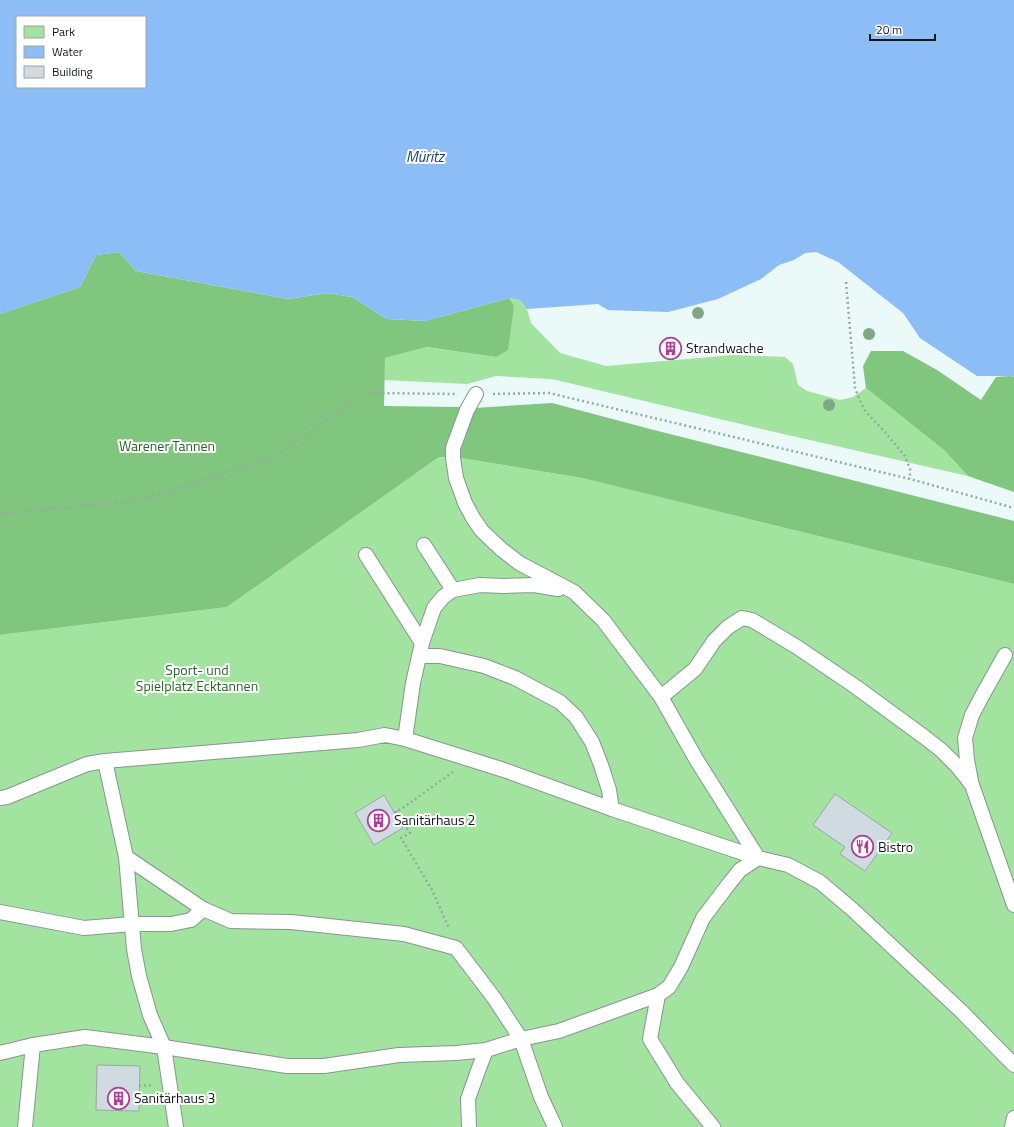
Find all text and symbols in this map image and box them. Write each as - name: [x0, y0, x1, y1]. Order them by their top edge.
- legend: [16, 16, 146, 88]
- scale bar: [870, 16, 935, 42]
- text: 20 m: [876, 20, 902, 39]
- text: Park: [52, 22, 75, 41]
- text: Water: [52, 42, 83, 61]
- text: Building: [52, 62, 93, 81]
- water label: Müritz: [406, 145, 446, 168]
- building icon: Strandwache: [658, 335, 684, 361]
- place label: Strandwache: [686, 337, 763, 358]
- park label: Warener Tannen: [119, 435, 215, 456]
- park label: Sport- und Spielplatz Ecktannen: [136, 659, 258, 696]
- building icon: Sanitärhaus 2: [366, 807, 392, 833]
- place label: Sanitärhaus 2: [394, 809, 475, 830]
- restaurant icon: Bistro: [850, 834, 876, 860]
- place label: Bistro: [878, 836, 913, 857]
- building icon: Sanitärhaus 3: [105, 1085, 131, 1111]
- place label: Sanitärhaus 3: [134, 1087, 215, 1108]

